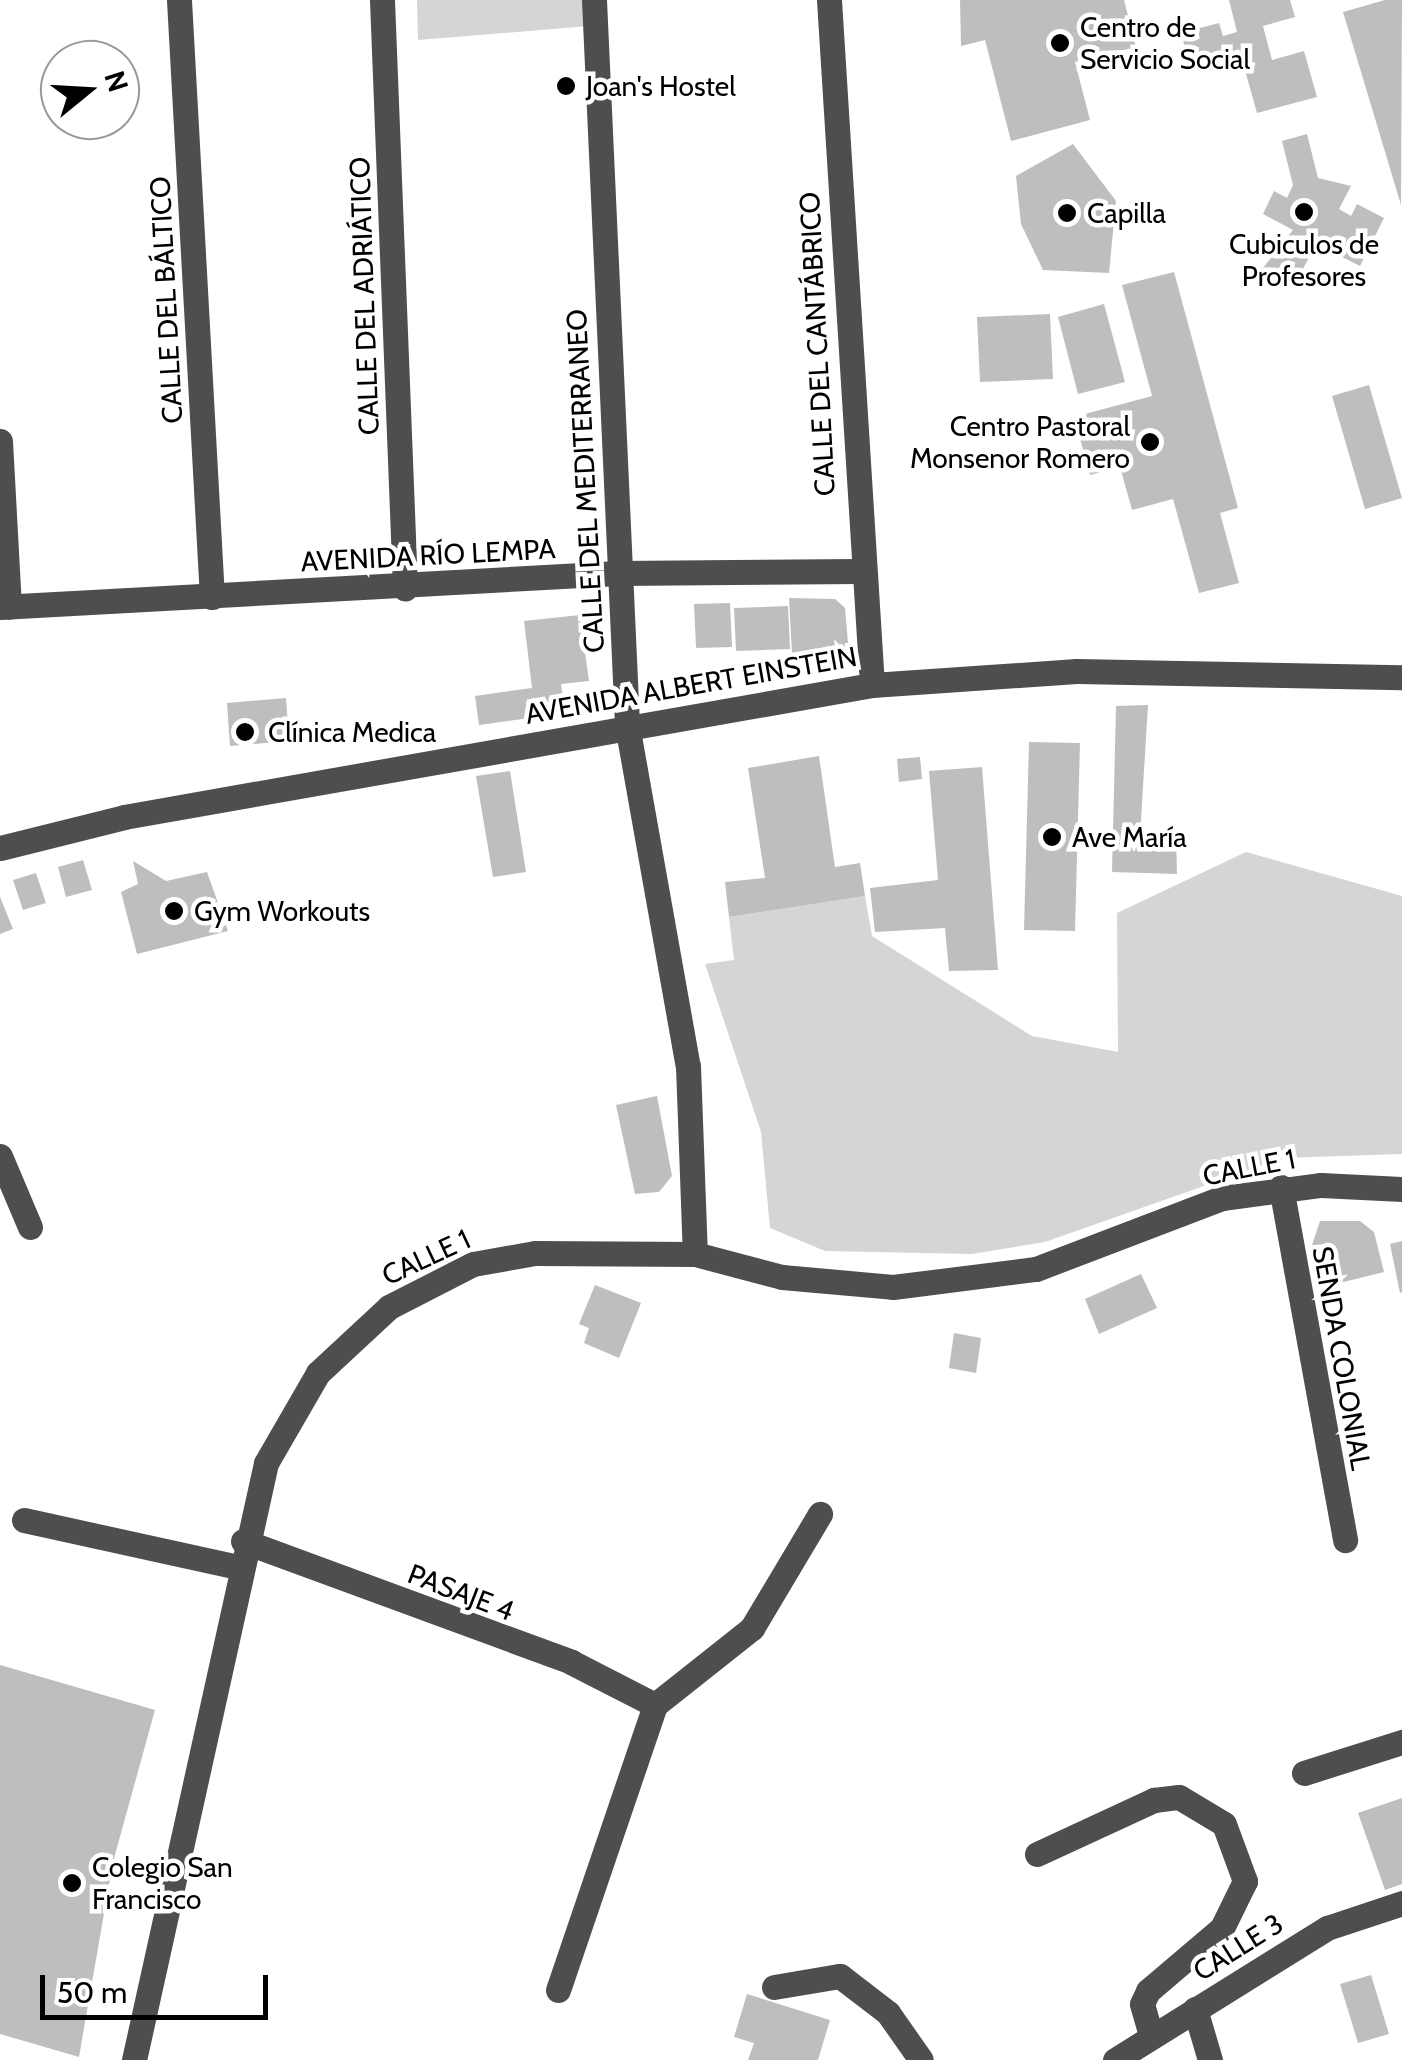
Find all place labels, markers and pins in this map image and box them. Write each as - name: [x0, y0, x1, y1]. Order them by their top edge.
- place label: Centro de Servicio Social: [1080, 10, 1250, 76]
- marker: Centro de Servicio Social: [1049, 32, 1071, 54]
- place label: Joan's Hostel: [586, 69, 736, 103]
- marker: Joan's Hostel: [555, 75, 577, 97]
- place label: Capilla: [1087, 196, 1166, 230]
- marker: Cubiculos de Profesores: [1293, 201, 1315, 223]
- marker: Capilla: [1056, 202, 1078, 224]
- place label: Cubiculos de Profesores: [1229, 227, 1379, 293]
- place label: Centro Pastoral Monsenor Romero: [910, 409, 1130, 475]
- marker: Centro Pastoral Monsenor Romero: [1139, 431, 1161, 453]
- place label: Clínica Medica: [268, 715, 436, 749]
- marker: Clínica Medica: [232, 719, 258, 745]
- place label: Ave María: [1072, 820, 1187, 854]
- marker: Ave María: [1041, 826, 1063, 848]
- place label: Gym Workouts: [194, 894, 370, 928]
- marker: Gym Workouts: [163, 900, 185, 922]
- place label: Colegio San Francisco: [92, 1850, 233, 1916]
- marker: Colegio San Francisco: [61, 1872, 83, 1894]

